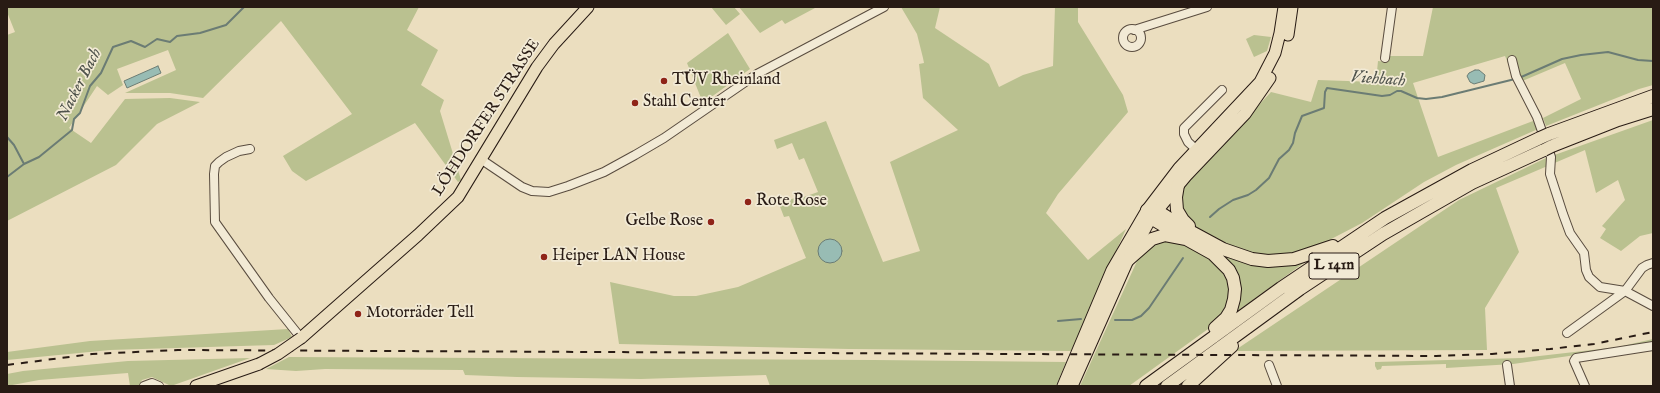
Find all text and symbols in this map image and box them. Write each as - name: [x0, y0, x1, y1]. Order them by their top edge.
- street label: LÖHDORFER STRASSE: [429, 36, 545, 200]
- water label: Nacker Bach: [53, 45, 107, 125]
- water label: Viehbach: [1350, 68, 1406, 92]
- place label: TÜV Rheinland: [672, 71, 780, 91]
- marker: TÜV Rheinland: [659, 76, 669, 86]
- place label: Stahl Center: [643, 93, 726, 113]
- marker: Stahl Center: [630, 98, 640, 108]
- place label: Rote Rose: [756, 192, 827, 212]
- marker: Rote Rose: [743, 197, 753, 207]
- place label: Gelbe Rose: [625, 212, 703, 232]
- marker: Gelbe Rose: [706, 217, 716, 227]
- place label: Heiper LAN House: [552, 247, 685, 267]
- marker: Heiper LAN House: [539, 252, 549, 262]
- road number: L 141n: [1309, 253, 1359, 279]
- place label: Motorräder Tell: [366, 304, 474, 324]
- marker: Motorräder Tell: [353, 309, 363, 319]

